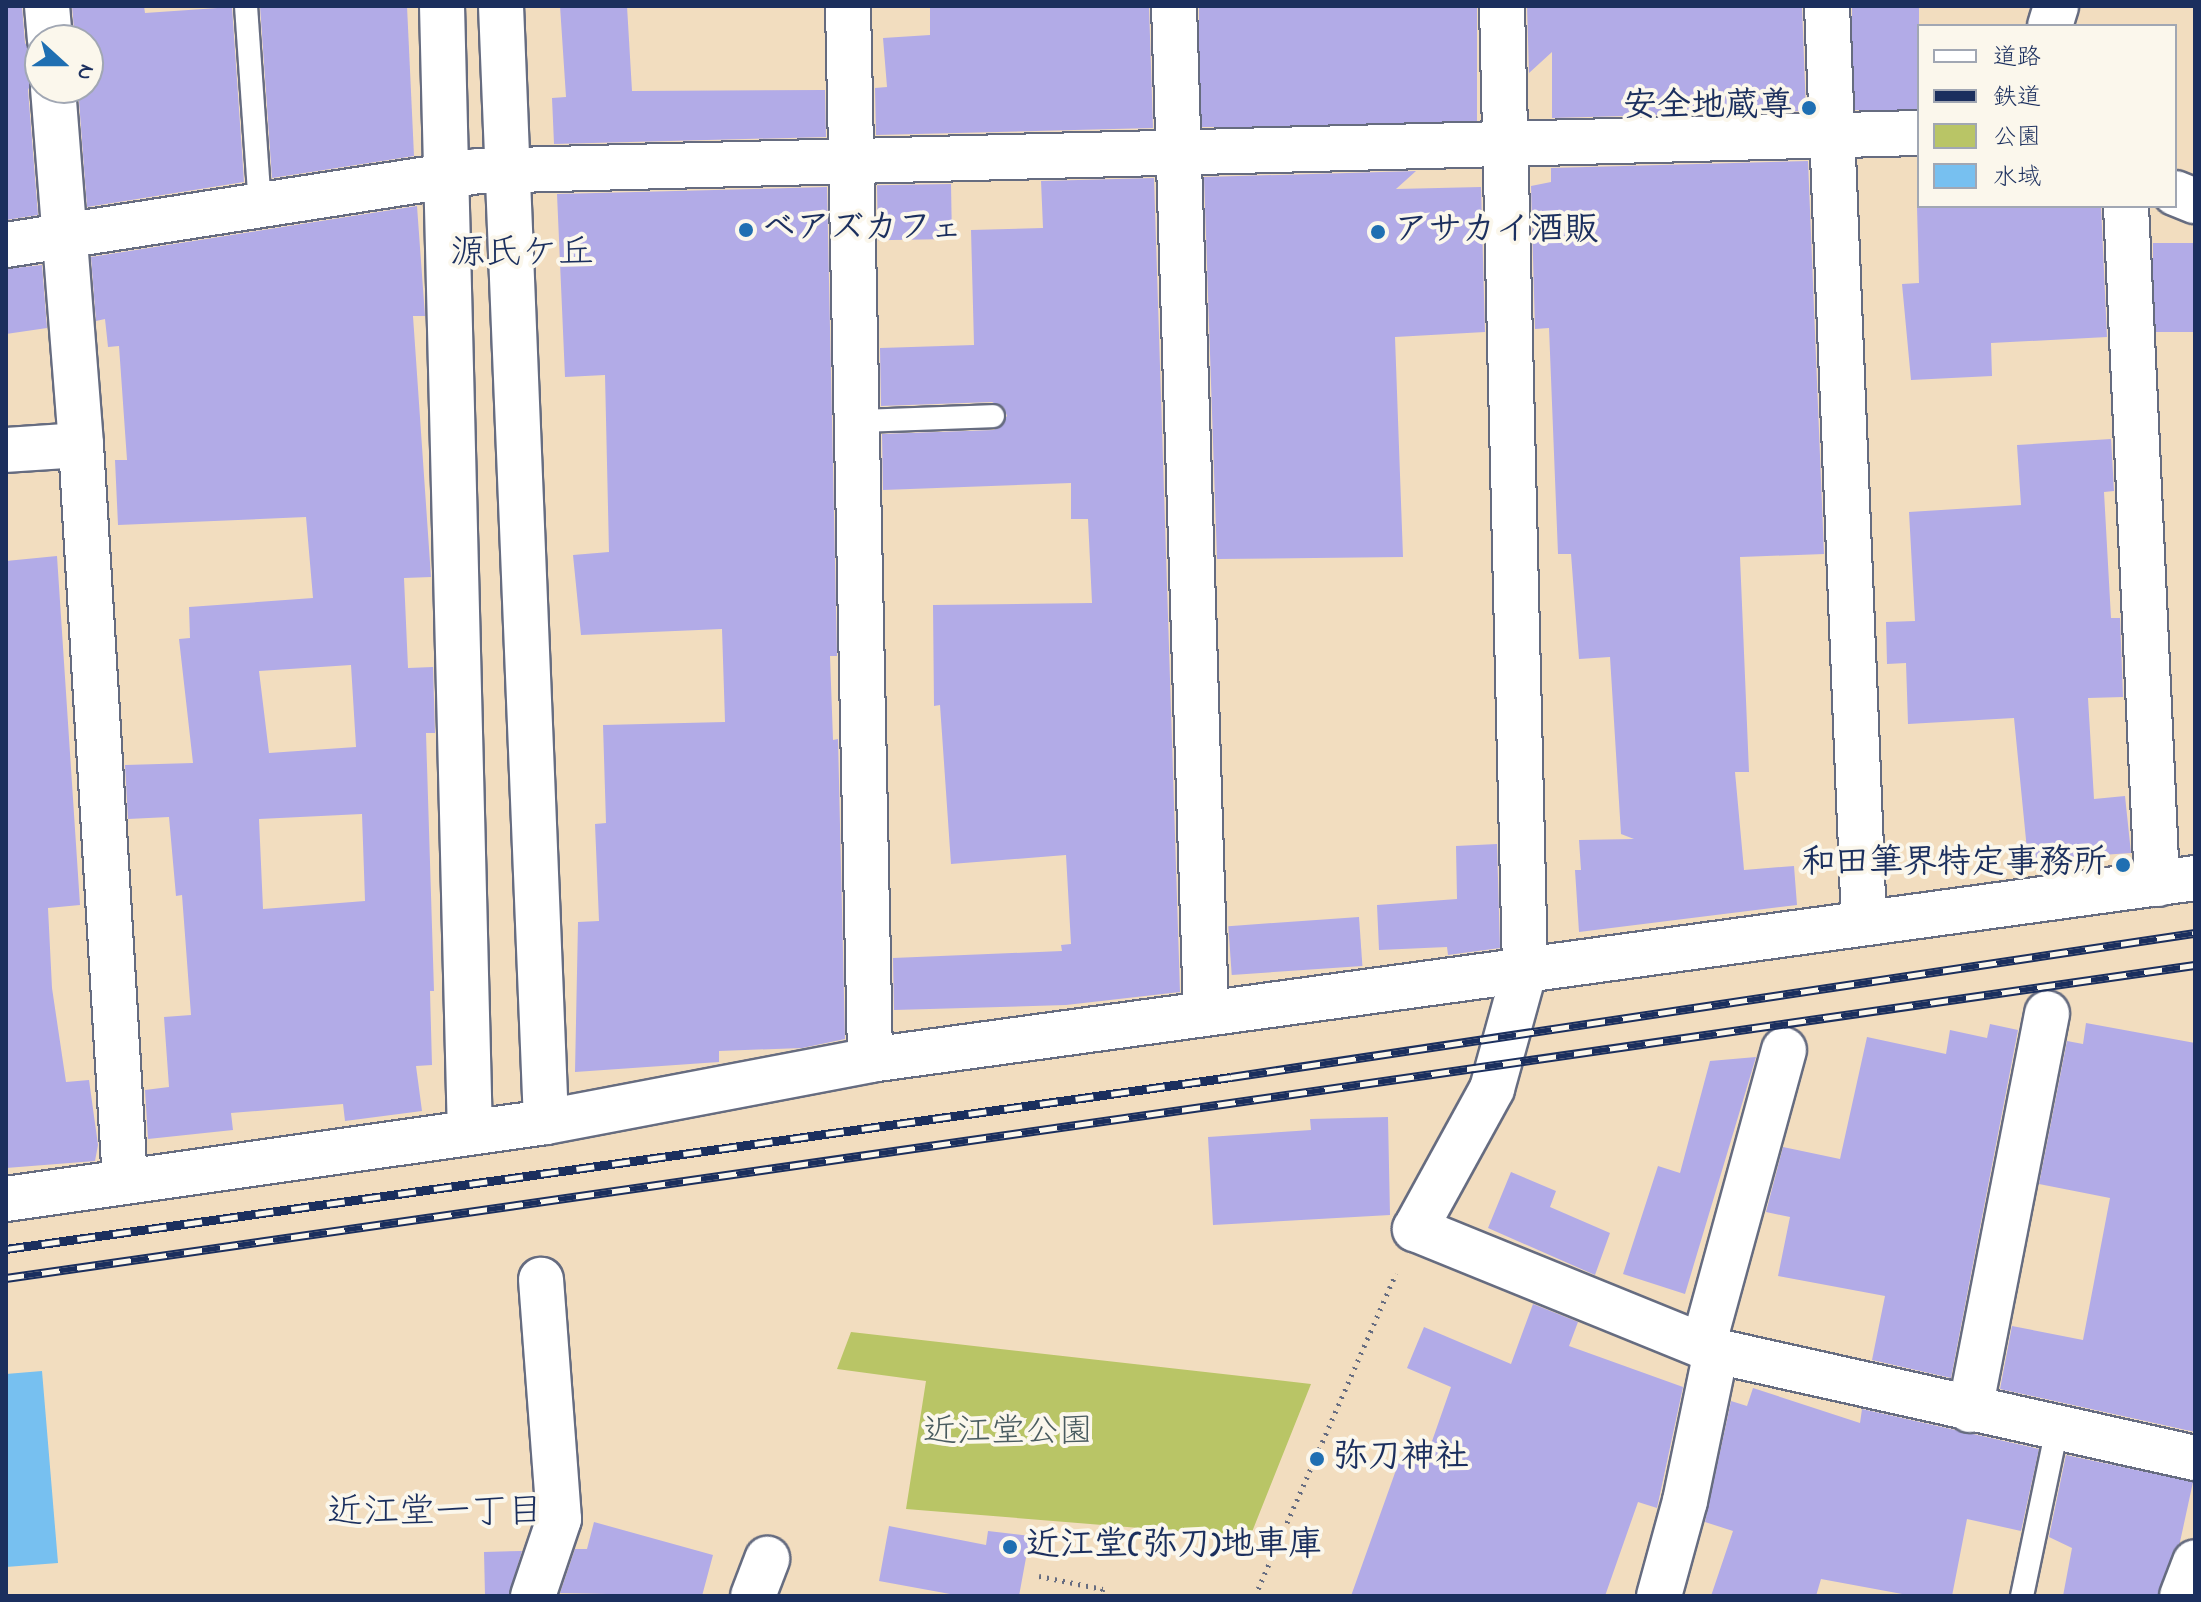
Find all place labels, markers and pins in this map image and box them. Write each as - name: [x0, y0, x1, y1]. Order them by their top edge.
- place label: 安全地蔵尊: [1623, 88, 1793, 128]
- marker: 安全地蔵尊: [1800, 99, 1818, 117]
- place label: ベアズカフェ: [762, 210, 966, 250]
- place label: アサカイ酒販: [1394, 212, 1598, 252]
- marker: ベアズカフェ: [737, 221, 755, 239]
- marker: アサカイ酒販: [1369, 223, 1387, 241]
- place label: 和田筆界特定事務所: [1801, 845, 2107, 885]
- marker: 和田筆界特定事務所: [2114, 856, 2132, 874]
- place label: 弥刀神社: [1333, 1439, 1469, 1479]
- marker: 弥刀神社: [1308, 1450, 1326, 1468]
- place label: 近江堂(弥刀)地車庫: [1026, 1527, 1322, 1567]
- marker: 近江堂(弥刀)地車庫: [1001, 1538, 1019, 1556]

